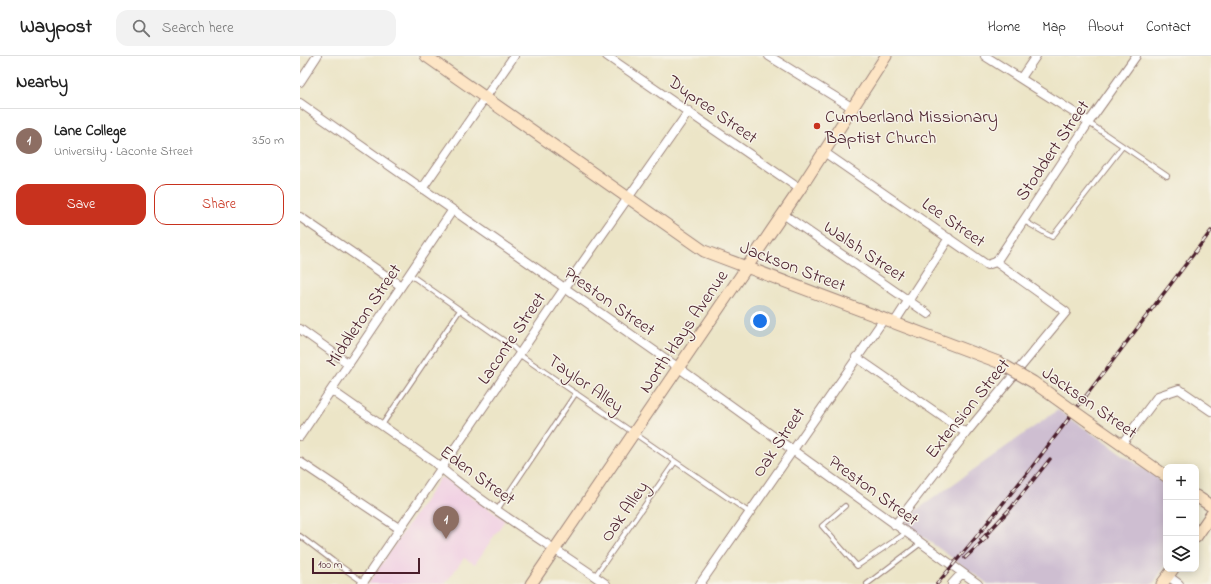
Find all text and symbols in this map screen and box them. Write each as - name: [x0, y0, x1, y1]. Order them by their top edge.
- search box: [116, 10, 396, 46]
- text: Waypost: [20, 14, 92, 41]
- icon: search: [130, 17, 152, 39]
- text: Search here: [162, 17, 234, 39]
- text: Home: [988, 17, 1020, 38]
- text: Map: [1042, 17, 1066, 38]
- text: About: [1088, 17, 1124, 38]
- text: Contact: [1146, 17, 1191, 38]
- street label: Dupree Street: [661, 69, 762, 151]
- text: Nearby: [16, 70, 68, 95]
- street label: Stoddert Street: [1010, 95, 1097, 207]
- place label: Cumberland Missionary Baptist Church: [824, 105, 998, 152]
- text: Lane College: [54, 120, 126, 142]
- marker: Cumberland Missionary Baptist Church: [812, 121, 822, 131]
- text: 1: [27, 131, 31, 150]
- text: 350 m: [252, 131, 284, 150]
- text: University · Laconte Street: [54, 142, 193, 161]
- button: Save: [16, 184, 146, 225]
- button: Share: [154, 184, 284, 225]
- street label: Lee Street: [916, 192, 990, 255]
- street label: Walsh Street: [818, 216, 910, 290]
- street label: Jackson Street: [736, 236, 849, 300]
- street label: Middleton Street: [320, 259, 409, 373]
- street label: Preston Street: [558, 262, 660, 344]
- street label: North Hays Avenue: [634, 264, 736, 399]
- street label: Laconte Street: [472, 288, 553, 391]
- your location: [750, 311, 770, 331]
- street label: Taylor Alley: [541, 349, 628, 420]
- street label: Extension Street: [920, 353, 1017, 465]
- street label: Jackson Street: [1036, 361, 1142, 446]
- street label: Oak Street: [747, 403, 813, 483]
- street label: Eden Street: [434, 440, 520, 513]
- street label: Preston Street: [822, 450, 923, 533]
- map controls: [1163, 464, 1199, 572]
- button: +: [1163, 464, 1199, 500]
- street label: Oak Alley: [595, 476, 656, 548]
- button: −: [1163, 500, 1199, 536]
- pin: 1: [433, 506, 459, 539]
- button: layers: [1163, 536, 1199, 572]
- scale bar: [312, 556, 420, 575]
- text: 100 m: [318, 557, 342, 573]

